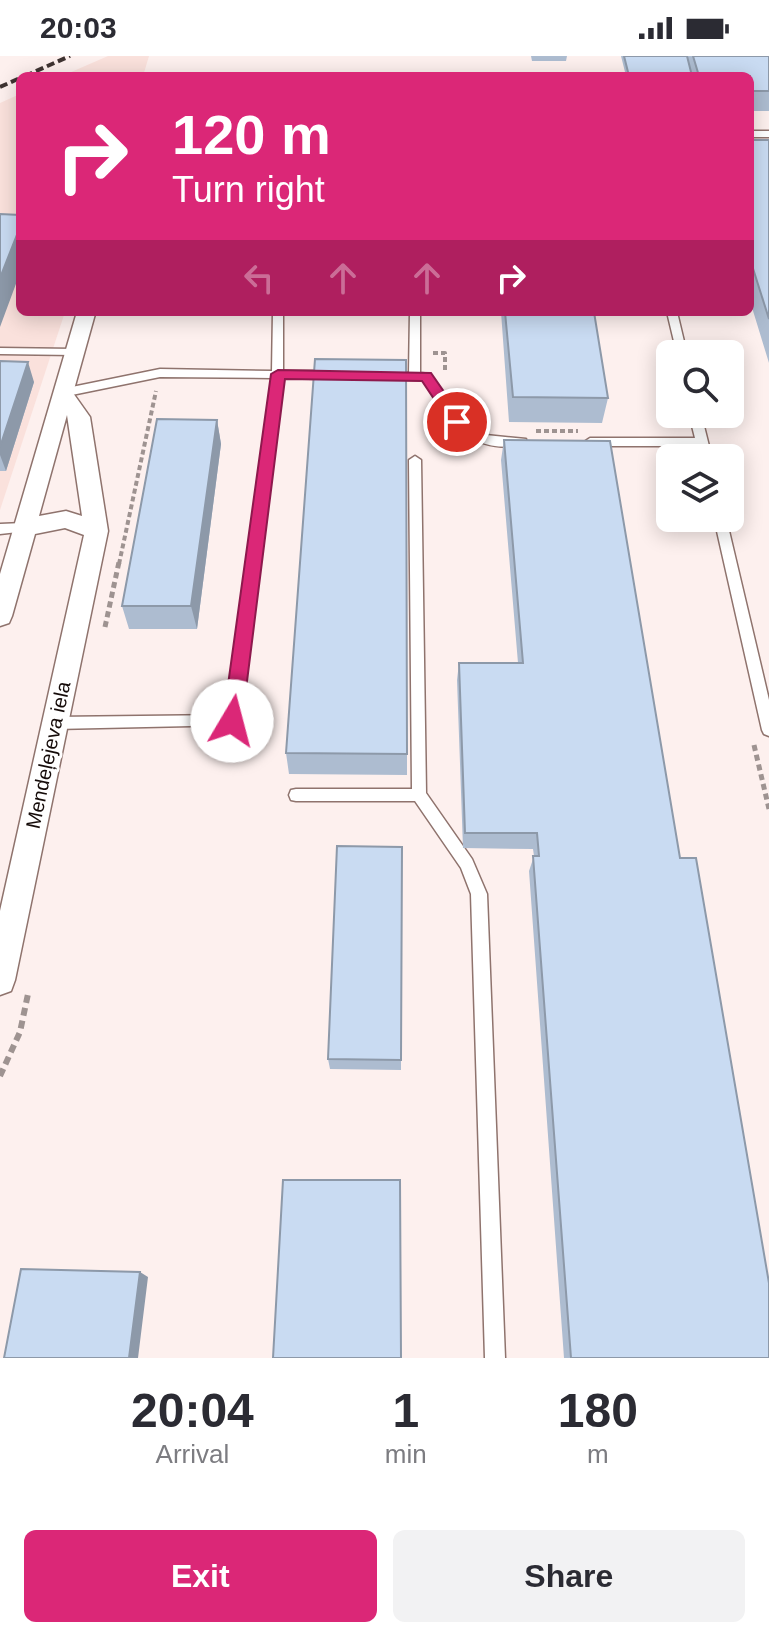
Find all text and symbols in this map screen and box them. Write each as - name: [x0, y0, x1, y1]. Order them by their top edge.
- text: 20:03: [40, 11, 117, 44]
- text: 120 m: [172, 103, 331, 166]
- icon: right: [40, 104, 144, 208]
- text: Turn right: [172, 169, 325, 210]
- icon: left: [237, 256, 281, 300]
- icon: ahead: [321, 256, 365, 300]
- icon: ahead: [405, 256, 449, 300]
- icon: right: [489, 256, 533, 300]
- map controls: [656, 340, 744, 532]
- button: search: [656, 340, 744, 428]
- pin: [423, 388, 491, 456]
- icon: arrive: [435, 400, 479, 444]
- button: layers: [656, 444, 744, 532]
- street label: Mendeļejeva iela: [22, 678, 75, 831]
- position arrow: [190, 679, 274, 763]
- text: 20:04: [131, 1384, 254, 1437]
- text: 1: [392, 1384, 419, 1437]
- text: 180: [558, 1384, 638, 1437]
- text: Arrival: [156, 1439, 229, 1469]
- text: min: [385, 1439, 427, 1469]
- text: m: [587, 1439, 609, 1469]
- button: Exit: [24, 1530, 377, 1622]
- button: Share: [393, 1530, 745, 1622]

